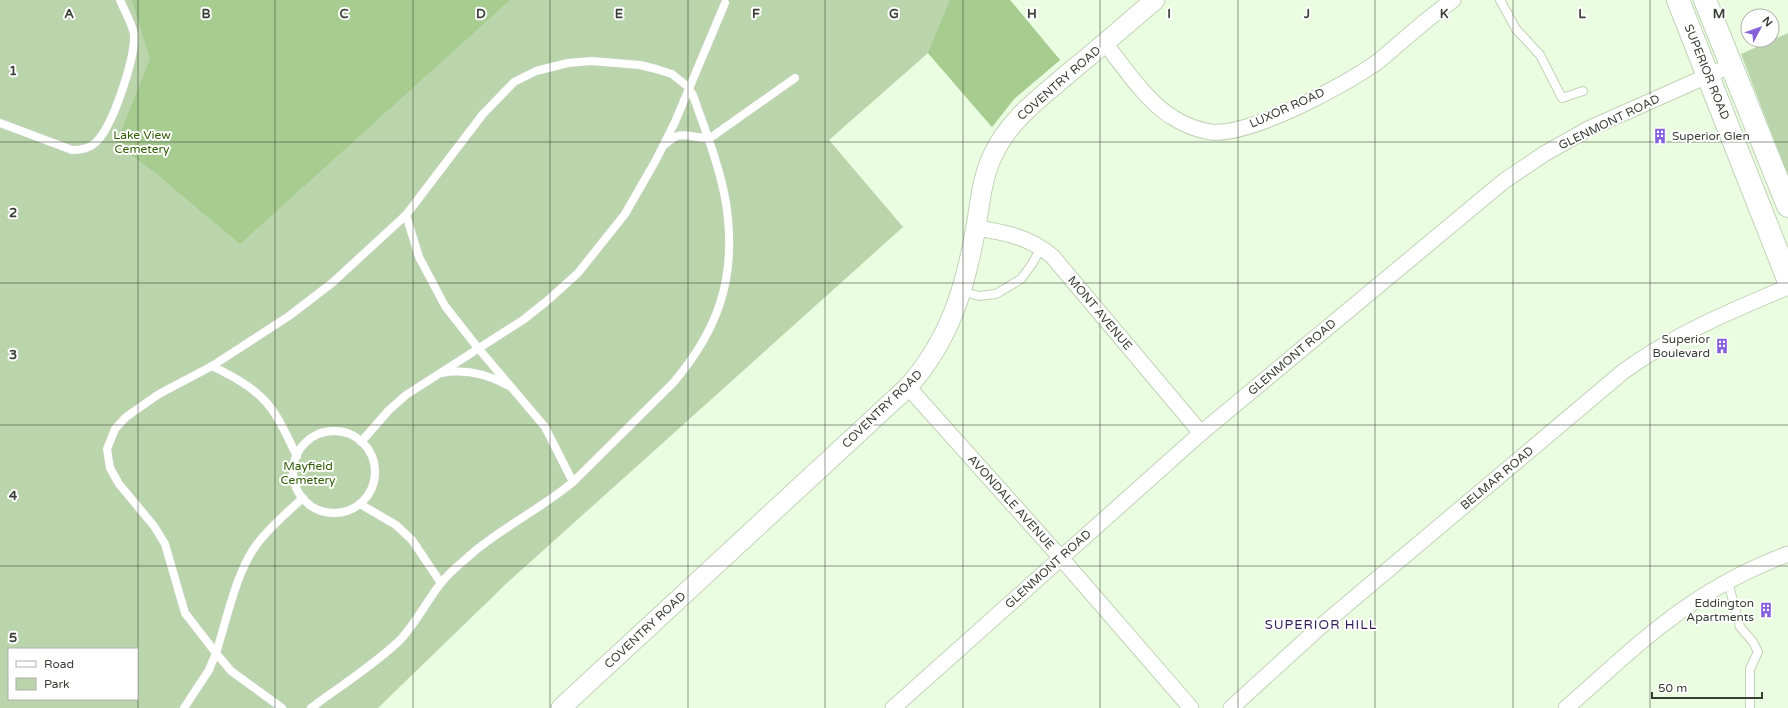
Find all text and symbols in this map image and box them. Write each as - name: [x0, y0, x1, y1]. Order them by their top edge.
- text: A: [64, 6, 74, 22]
- text: B: [201, 6, 211, 22]
- text: C: [339, 6, 349, 22]
- text: D: [476, 6, 486, 22]
- text: E: [615, 6, 623, 22]
- text: F: [752, 6, 760, 22]
- text: G: [889, 6, 899, 22]
- text: H: [1027, 6, 1037, 22]
- text: I: [1167, 6, 1171, 22]
- text: J: [1303, 6, 1310, 22]
- text: K: [1440, 6, 1449, 22]
- text: L: [1578, 6, 1586, 22]
- text: M: [1713, 6, 1725, 22]
- north arrow: [1740, 8, 1780, 48]
- text: N: [1759, 14, 1775, 29]
- street label: SUPERIOR ROAD: [1681, 22, 1733, 122]
- street label: COVENTRY ROAD: [1014, 43, 1104, 123]
- text: 1: [9, 63, 17, 79]
- street label: LUXOR ROAD: [1247, 85, 1327, 131]
- street label: GLENMONT ROAD: [1556, 91, 1662, 153]
- building icon: Superior Glen: [1651, 127, 1669, 145]
- park label: Lake View Cemetery: [113, 128, 171, 156]
- place label: Superior Glen: [1672, 129, 1750, 143]
- text: 2: [9, 205, 17, 221]
- street label: MONT AVENUE: [1065, 273, 1135, 353]
- street label: GLENMONT ROAD: [1245, 316, 1339, 398]
- place label: Superior Boulevard: [1652, 332, 1710, 360]
- building icon: Superior Boulevard: [1713, 337, 1731, 355]
- text: 3: [9, 347, 17, 363]
- street label: COVENTRY ROAD: [839, 367, 925, 451]
- street label: BELMAR ROAD: [1458, 443, 1536, 513]
- street label: AVONDALE AVENUE: [965, 452, 1057, 552]
- park label: Mayfield Cemetery: [280, 459, 336, 487]
- text: 4: [9, 488, 18, 504]
- street label: GLENMONT ROAD: [1002, 527, 1094, 611]
- street label: COVENTRY ROAD: [601, 589, 689, 671]
- place label: Eddington Apartments: [1686, 596, 1754, 624]
- building icon: Eddington Apartments: [1757, 601, 1775, 619]
- district label: SUPERIOR HILL: [1265, 617, 1377, 633]
- text: 5: [9, 630, 17, 646]
- legend: [8, 648, 138, 700]
- text: Road: [44, 657, 74, 671]
- scale bar: [1652, 674, 1762, 700]
- text: Park: [44, 677, 70, 691]
- text: 50 m: [1658, 681, 1687, 695]

